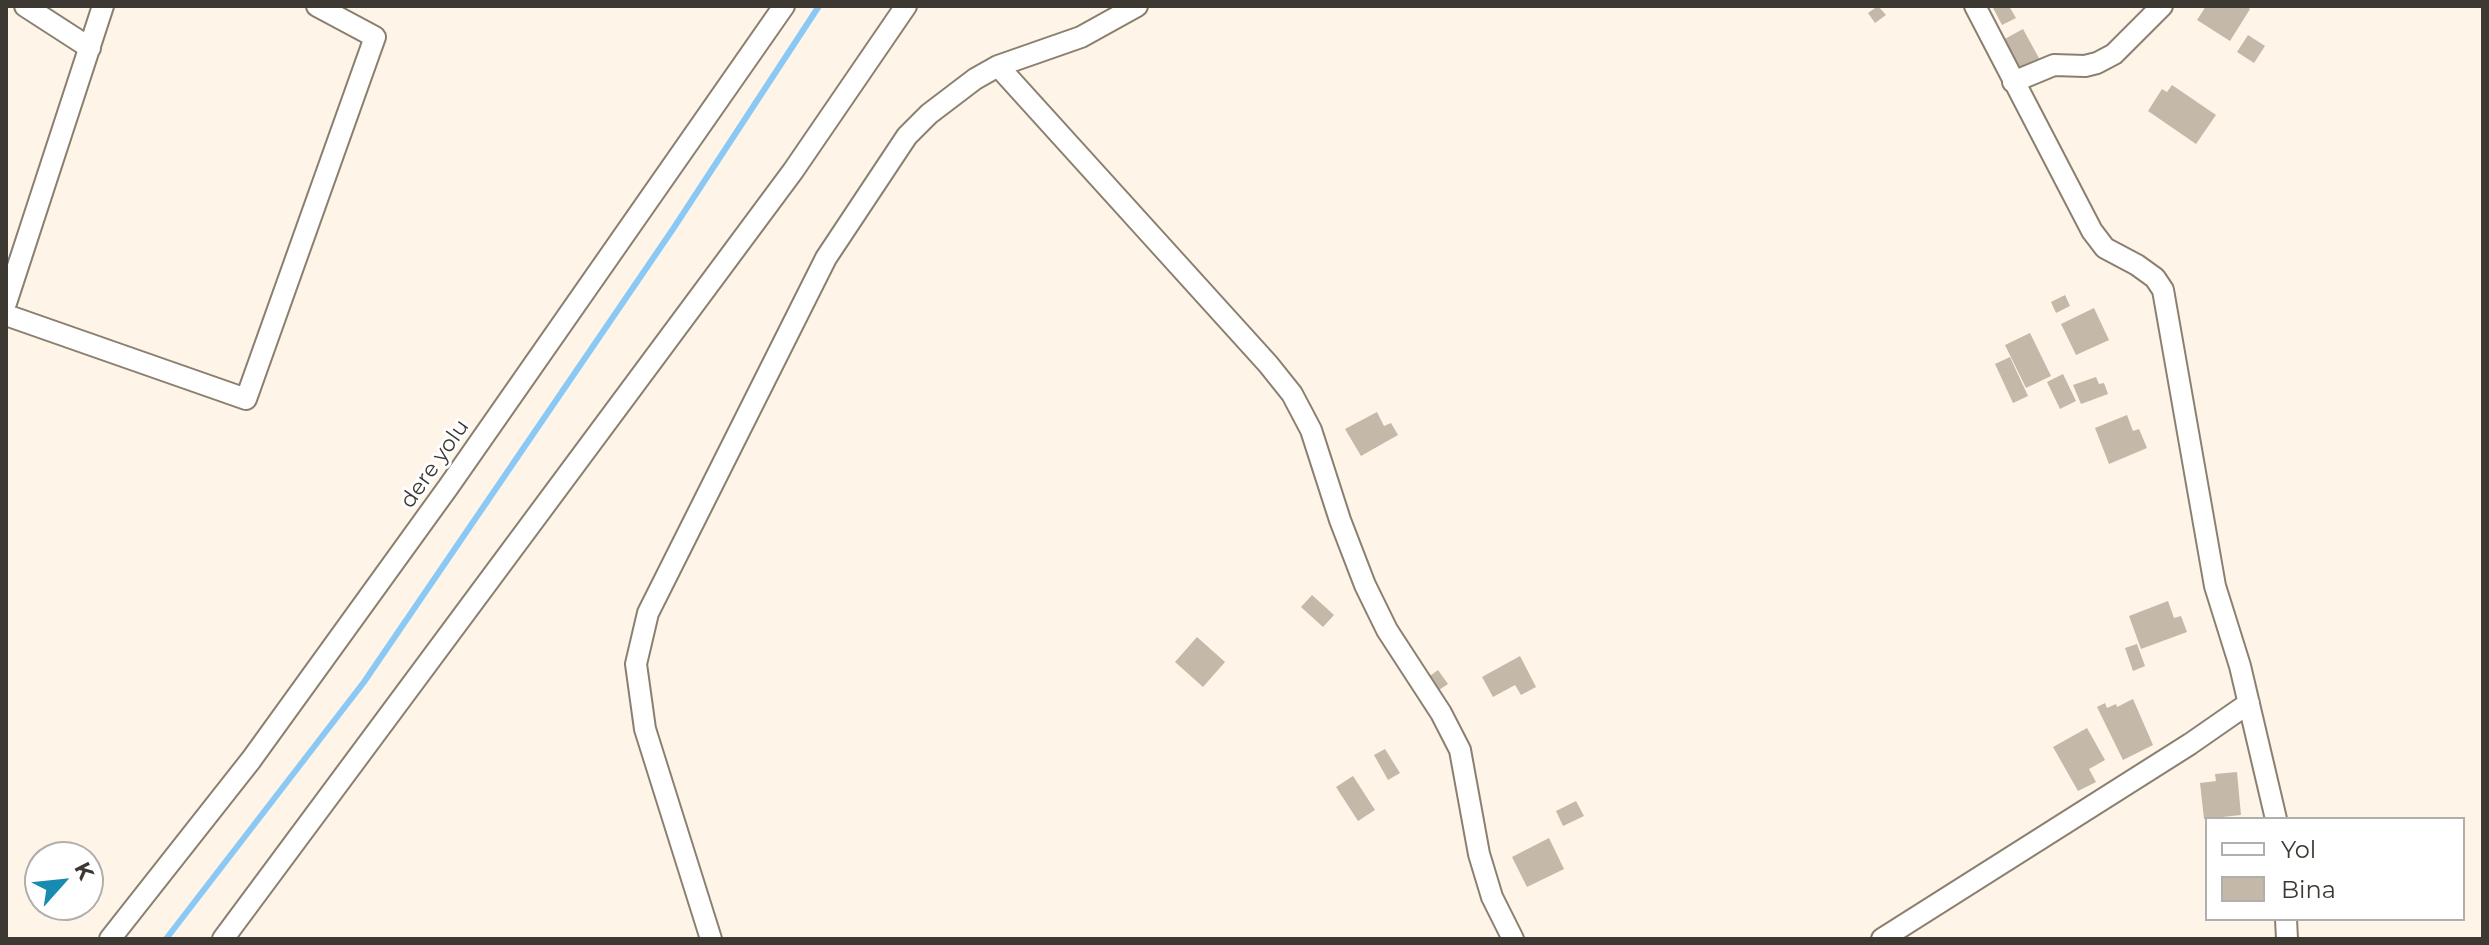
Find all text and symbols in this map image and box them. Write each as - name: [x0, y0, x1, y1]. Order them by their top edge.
- street label: dere yolu: [395, 415, 475, 513]
- legend: [2205, 817, 2465, 921]
- text: Yol: [2281, 835, 2316, 864]
- north arrow: [24, 841, 104, 921]
- text: K: [68, 857, 100, 884]
- text: Bina: [2281, 875, 2336, 904]

